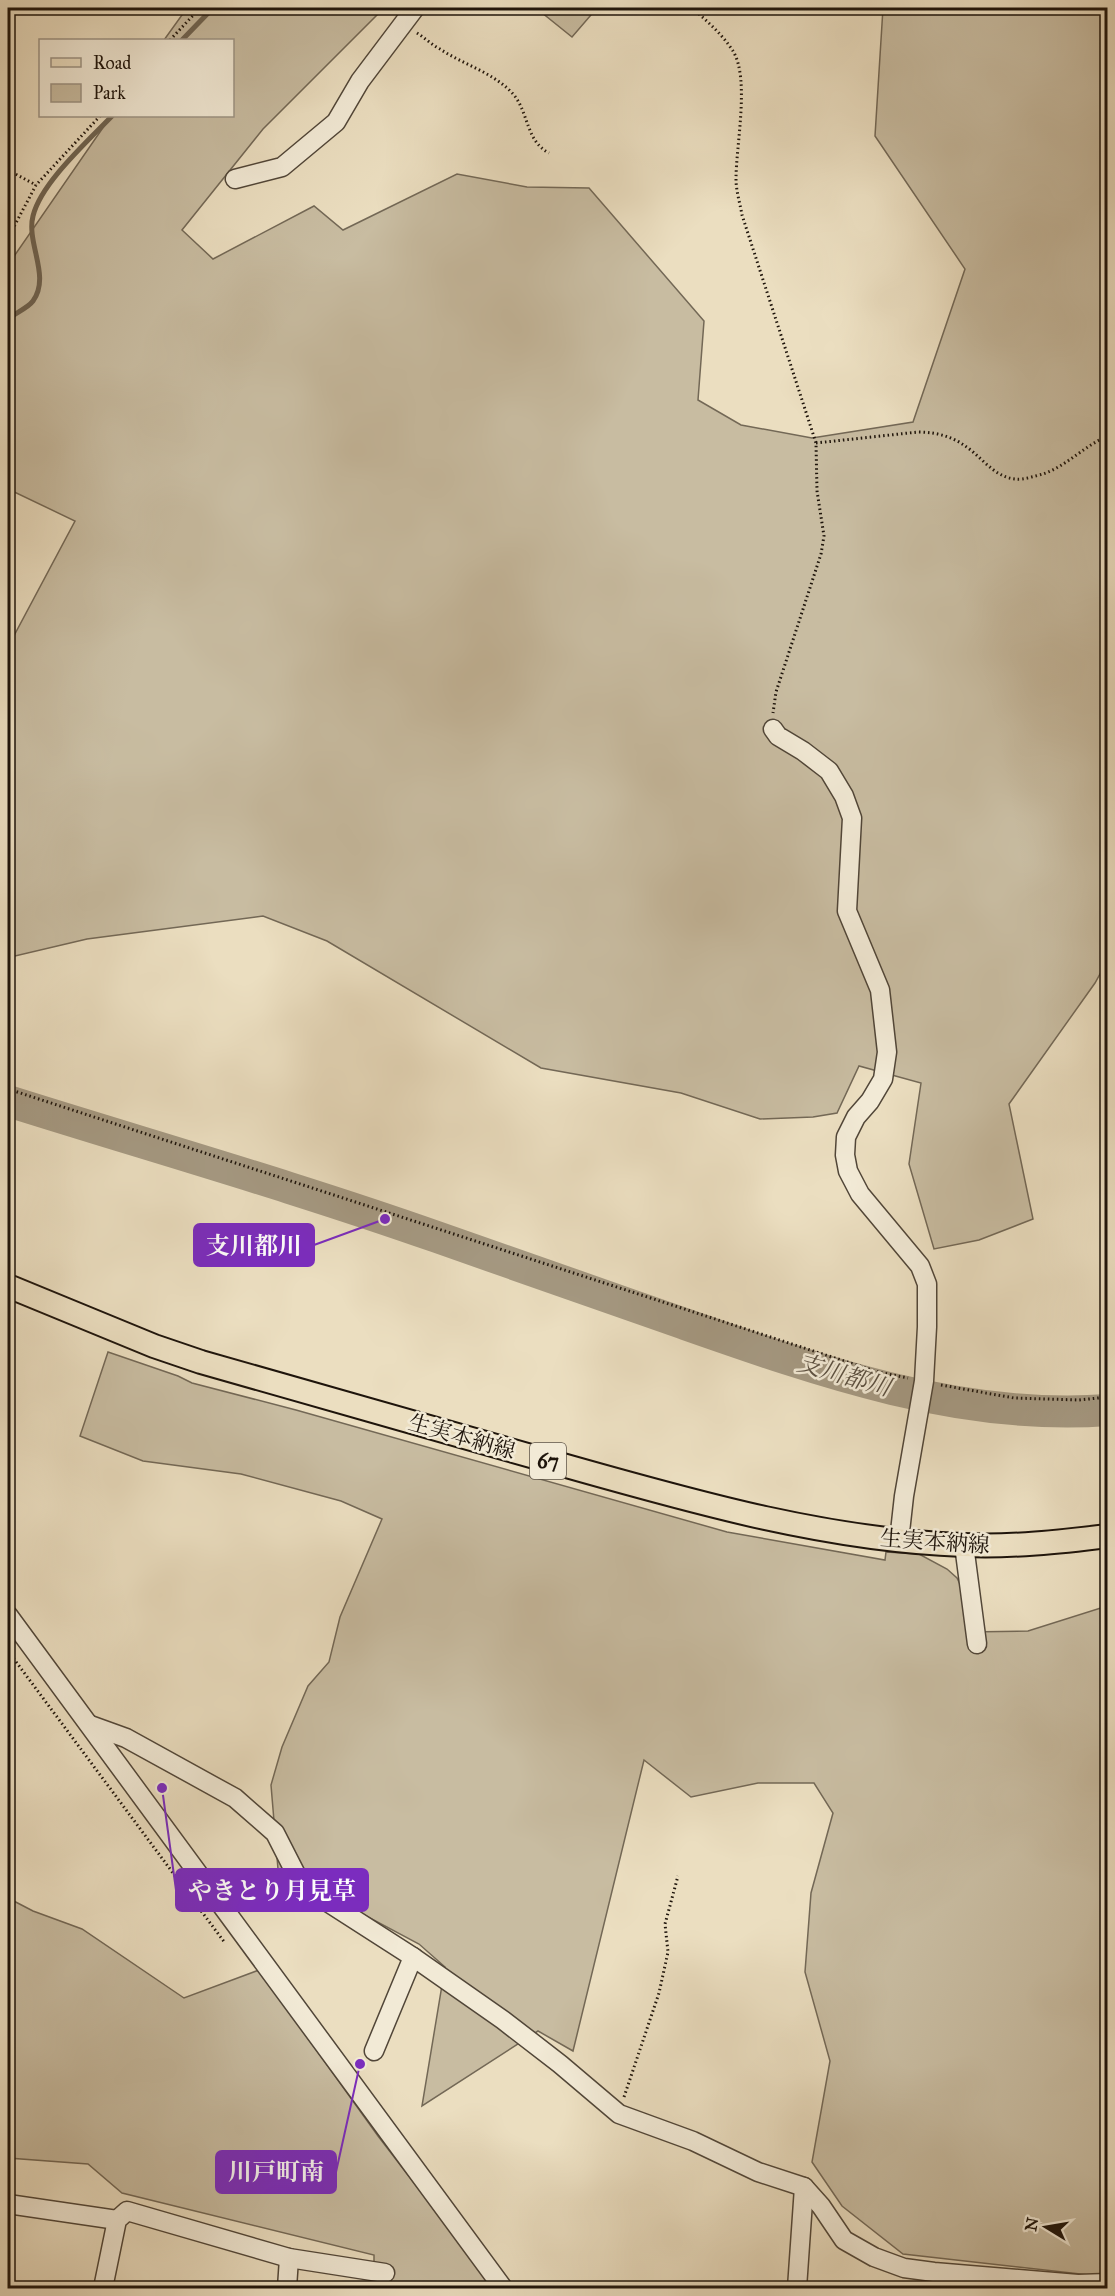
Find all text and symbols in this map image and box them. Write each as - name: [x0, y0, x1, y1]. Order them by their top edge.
- legend: [39, 39, 234, 117]
- text: Road: [93, 52, 131, 74]
- text: Park: [93, 82, 126, 104]
- callout: 支川都川: [194, 1224, 314, 1266]
- text: 支川都川: [206, 1231, 302, 1261]
- water label: 支川都川: [794, 1347, 897, 1403]
- street label: 生実本納線: [405, 1408, 518, 1465]
- road number: 67: [530, 1443, 566, 1479]
- street label: 生実本納線: [879, 1524, 991, 1559]
- callout: やきとり月見草: [176, 1869, 368, 1911]
- text: やきとり月見草: [188, 1876, 356, 1906]
- callout: 川戸町南: [216, 2151, 336, 2193]
- text: 川戸町南: [228, 2157, 324, 2187]
- north arrow: [1016, 2197, 1076, 2257]
- text: N: [1021, 2215, 1042, 2233]

